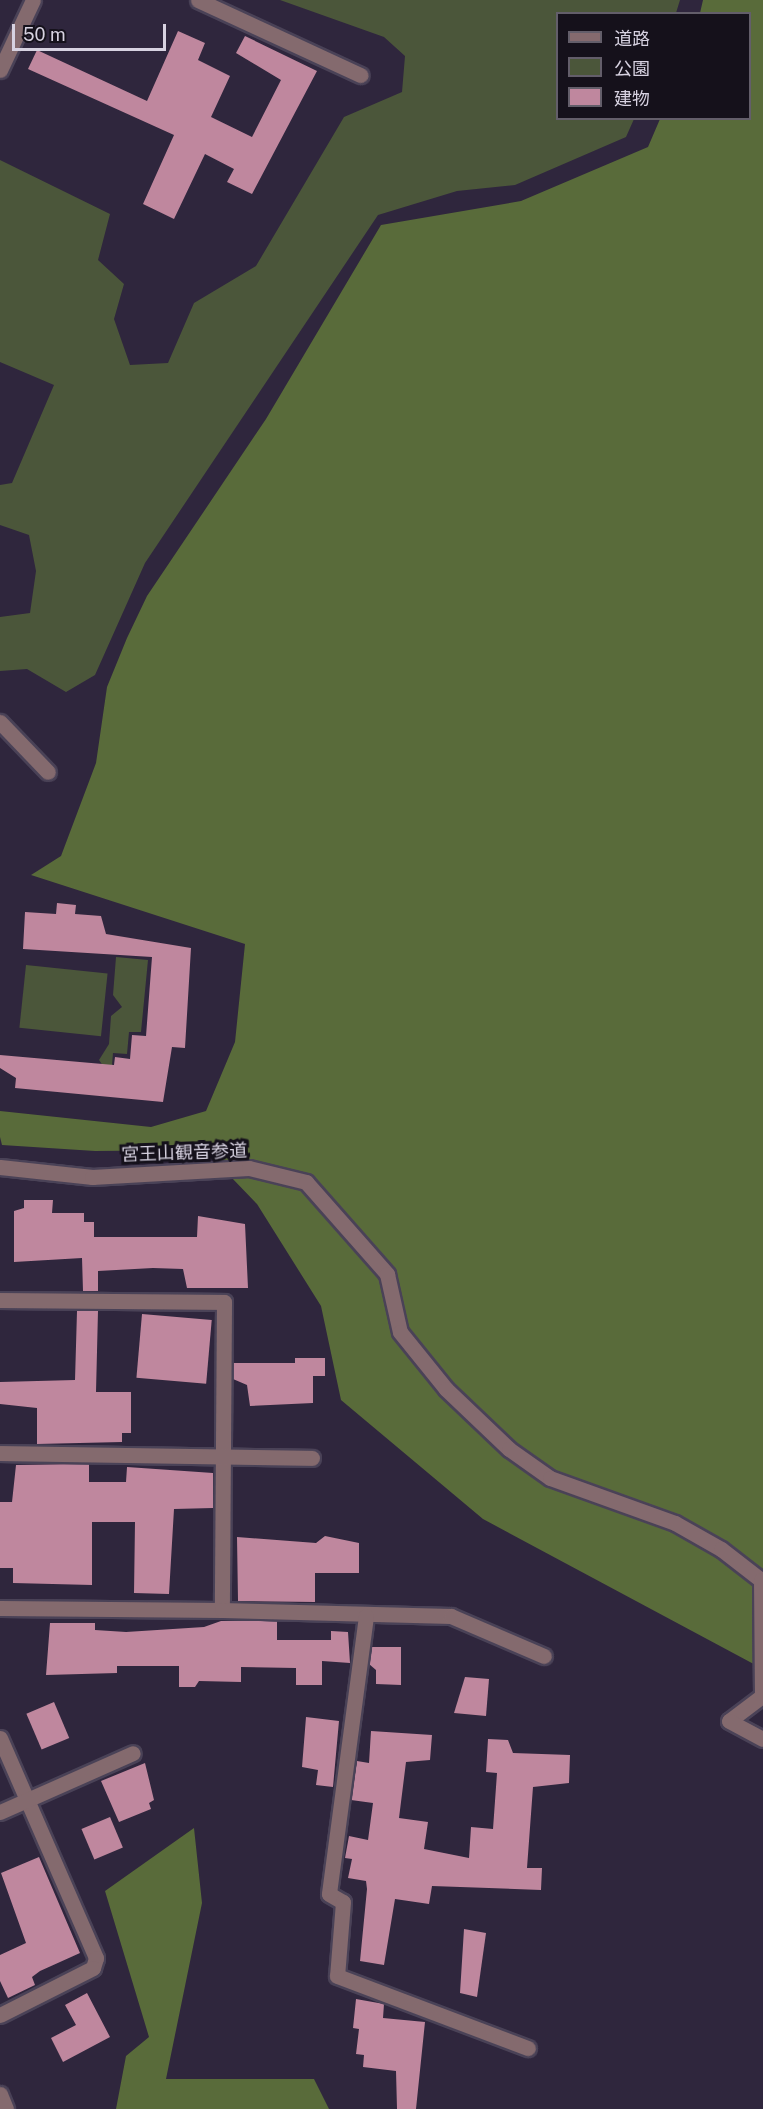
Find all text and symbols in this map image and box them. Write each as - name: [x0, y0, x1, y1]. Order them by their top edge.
- scale bar: [15, 12, 170, 50]
- legend: [556, 12, 751, 120]
- text: 50 m: [23, 24, 66, 45]
- text: 道路: [614, 28, 650, 49]
- text: 公園: [614, 58, 650, 79]
- text: 建物: [614, 88, 650, 109]
- street label: 宮王山観音参道: [121, 1140, 247, 1166]

